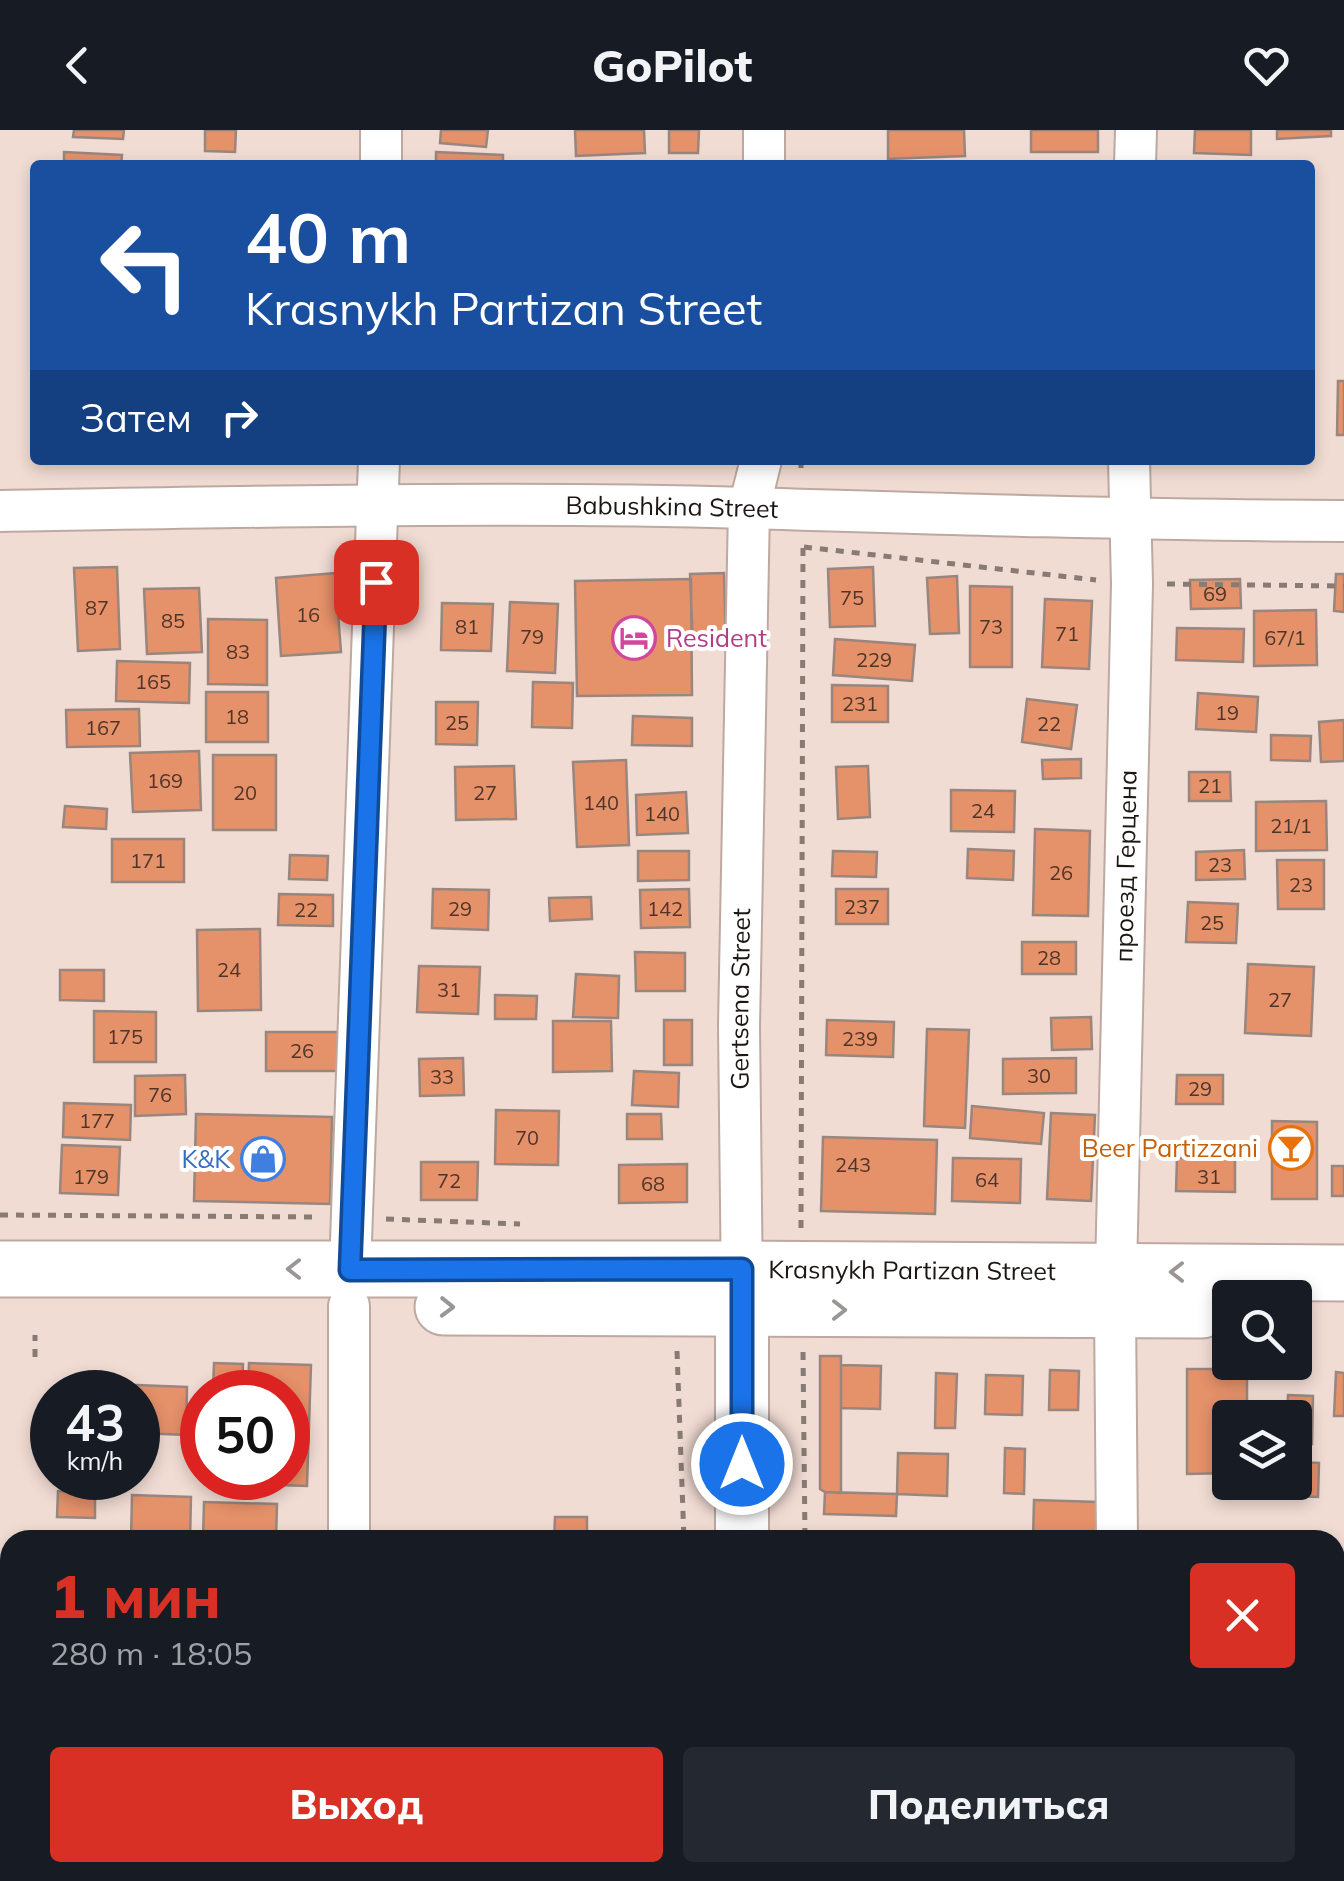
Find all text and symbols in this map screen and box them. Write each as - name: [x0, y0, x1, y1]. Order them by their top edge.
- text: GoPilot: [592, 37, 752, 93]
- icon: back: [50, 38, 105, 93]
- icon: heart: [1239, 38, 1294, 93]
- text: 40 m: [245, 193, 411, 281]
- icon: left: [80, 200, 210, 330]
- text: Krasnykh Partizan Street: [245, 280, 762, 336]
- icon: right: [212, 390, 267, 445]
- text: Затем: [80, 394, 192, 442]
- street label: Babushkina Street: [565, 489, 779, 524]
- pin: [334, 540, 419, 625]
- icon: arrive: [349, 555, 404, 610]
- house number: 69: [1203, 581, 1227, 606]
- house number: 75: [840, 585, 864, 610]
- house number: 87: [85, 595, 109, 620]
- house number: 16: [296, 602, 320, 627]
- house number: 85: [161, 608, 185, 633]
- house number: 81: [455, 614, 479, 639]
- house number: 73: [979, 614, 1003, 639]
- hotel icon: Resident: [611, 615, 657, 661]
- house number: 71: [1055, 621, 1079, 646]
- place label: Resident: [666, 622, 767, 653]
- house number: 79: [520, 624, 544, 649]
- house number: 67/1: [1264, 625, 1306, 650]
- house number: 83: [226, 639, 250, 664]
- house number: 229: [856, 647, 892, 672]
- house number: 165: [135, 669, 171, 694]
- house number: 231: [842, 691, 878, 716]
- house number: 19: [1215, 700, 1239, 725]
- house number: 18: [225, 704, 249, 729]
- house number: 25: [445, 710, 469, 735]
- house number: 22: [1037, 711, 1061, 736]
- house number: 167: [85, 715, 121, 740]
- house number: 169: [147, 768, 183, 793]
- street label: проезд Герцена: [1107, 769, 1143, 963]
- house number: 21: [1198, 773, 1222, 798]
- house number: 20: [233, 780, 257, 805]
- house number: 27: [473, 780, 497, 805]
- house number: 140: [583, 790, 619, 815]
- house number: 24: [971, 798, 995, 823]
- house number: 140: [644, 801, 680, 826]
- house number: 21/1: [1270, 813, 1312, 838]
- house number: 171: [130, 848, 166, 873]
- house number: 23: [1208, 852, 1232, 877]
- house number: 26: [1049, 860, 1073, 885]
- house number: 23: [1289, 872, 1313, 897]
- house number: 237: [844, 894, 880, 919]
- house number: 29: [448, 896, 472, 921]
- house number: 142: [647, 896, 683, 921]
- house number: 22: [294, 897, 318, 922]
- street label: Gertsena Street: [723, 908, 756, 1090]
- house number: 25: [1200, 910, 1224, 935]
- house number: 28: [1037, 945, 1061, 970]
- house number: 24: [217, 957, 241, 982]
- house number: 31: [437, 977, 461, 1002]
- house number: 27: [1268, 987, 1292, 1012]
- house number: 175: [107, 1024, 143, 1049]
- house number: 239: [842, 1026, 878, 1051]
- house number: 26: [290, 1038, 314, 1063]
- house number: 30: [1027, 1063, 1051, 1088]
- house number: 33: [430, 1064, 454, 1089]
- house number: 29: [1188, 1076, 1212, 1101]
- house number: 76: [148, 1082, 172, 1107]
- house number: 177: [79, 1108, 115, 1133]
- house number: 70: [515, 1125, 539, 1150]
- bar icon: Beer Partizzani: [1268, 1125, 1314, 1171]
- place label: Beer Partizzani: [1082, 1132, 1258, 1163]
- shop icon: K&K: [240, 1136, 286, 1182]
- place label: K&K: [182, 1143, 231, 1174]
- house number: 243: [835, 1152, 871, 1177]
- house number: 179: [73, 1164, 109, 1189]
- house number: 31: [1197, 1164, 1221, 1189]
- house number: 64: [975, 1167, 999, 1192]
- house number: 72: [437, 1168, 461, 1193]
- house number: 68: [641, 1171, 665, 1196]
- street label: Krasnykh Partizan Street: [768, 1253, 1056, 1286]
- one-way arrow: [286, 1258, 302, 1280]
- one-way arrow: [1168, 1261, 1184, 1283]
- map controls: [1212, 1280, 1312, 1500]
- button: search: [1212, 1280, 1312, 1380]
- one-way arrow: [440, 1296, 455, 1318]
- one-way arrow: [832, 1299, 848, 1321]
- speed limit sign: 50: [180, 1370, 310, 1500]
- text: 43: [65, 1391, 125, 1454]
- button: layers: [1212, 1400, 1312, 1500]
- position arrow: [690, 1412, 794, 1516]
- text: km/h: [67, 1445, 123, 1476]
- text: 1 мин: [50, 1558, 221, 1633]
- button: close: [1190, 1563, 1295, 1668]
- text: 280 m · 18:05: [50, 1633, 252, 1673]
- button: Выход: [50, 1747, 663, 1862]
- button: Поделиться: [683, 1747, 1295, 1862]

